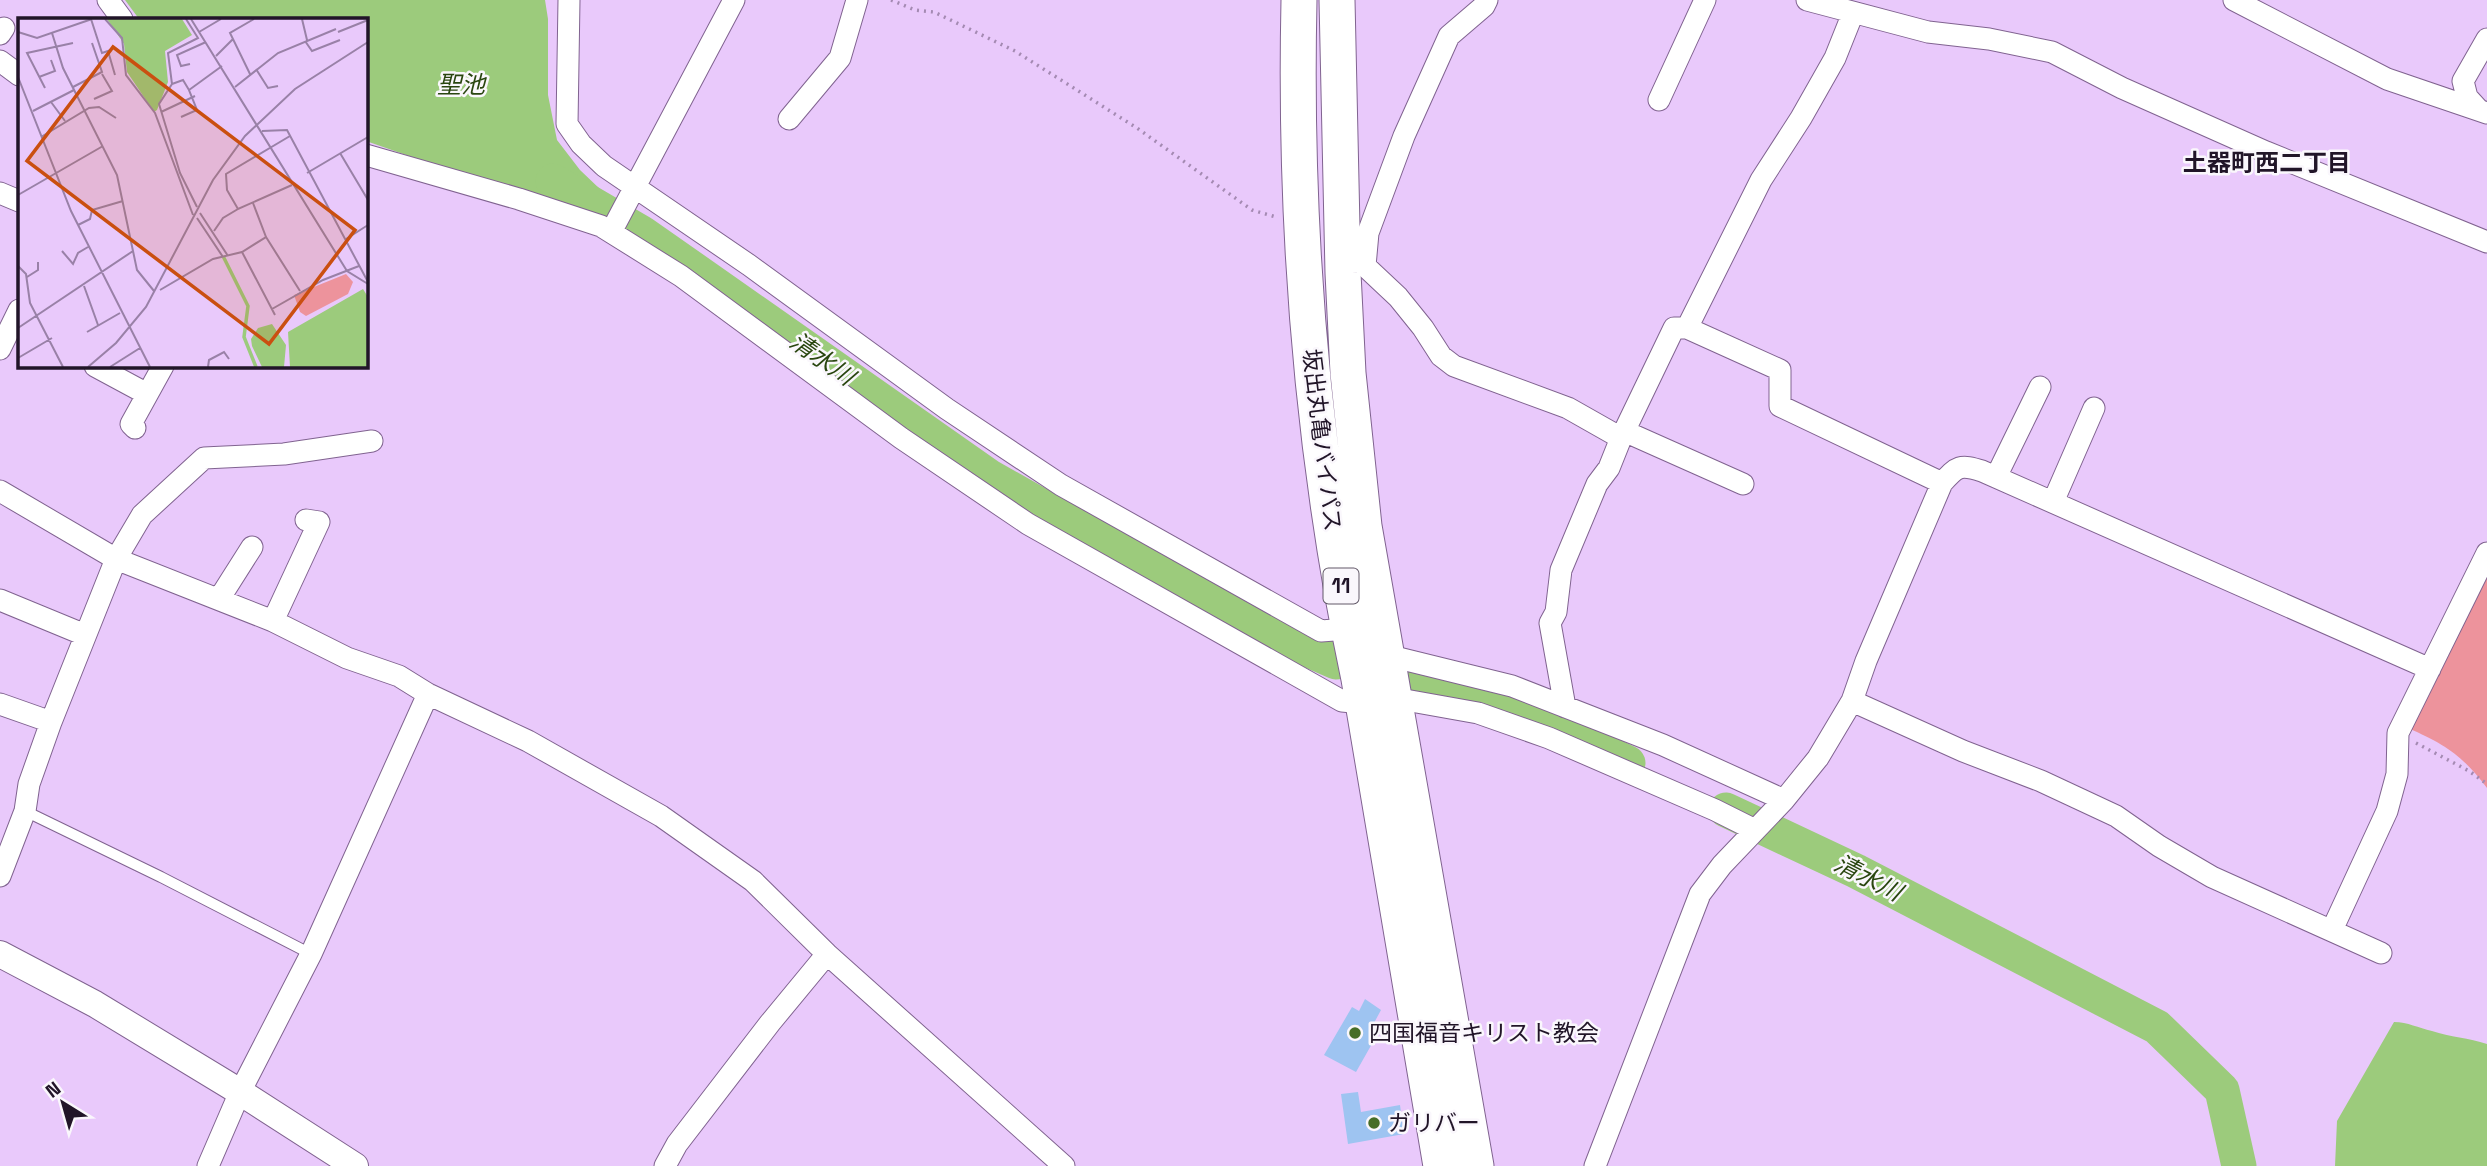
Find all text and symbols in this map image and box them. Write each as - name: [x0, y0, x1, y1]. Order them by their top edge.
- inset map: [18, 18, 368, 368]
- water label: 聖池: [437, 69, 487, 100]
- district label: 土器町西二丁目: [2183, 147, 2351, 178]
- water label: 清水川: [784, 325, 863, 394]
- street label: 坂出丸亀バイパス: [1296, 347, 1348, 533]
- road number: 11: [1324, 568, 1358, 604]
- water label: 清水川: [1829, 847, 1910, 909]
- place label: 四国福音キリスト教会: [1369, 1018, 1599, 1048]
- marker: 四国福音キリスト教会: [1347, 1025, 1363, 1041]
- north arrow: [28, 1068, 98, 1138]
- text: N: [40, 1076, 66, 1104]
- place label: ガリバー: [1388, 1108, 1480, 1138]
- marker: ガリバー: [1366, 1115, 1382, 1131]

